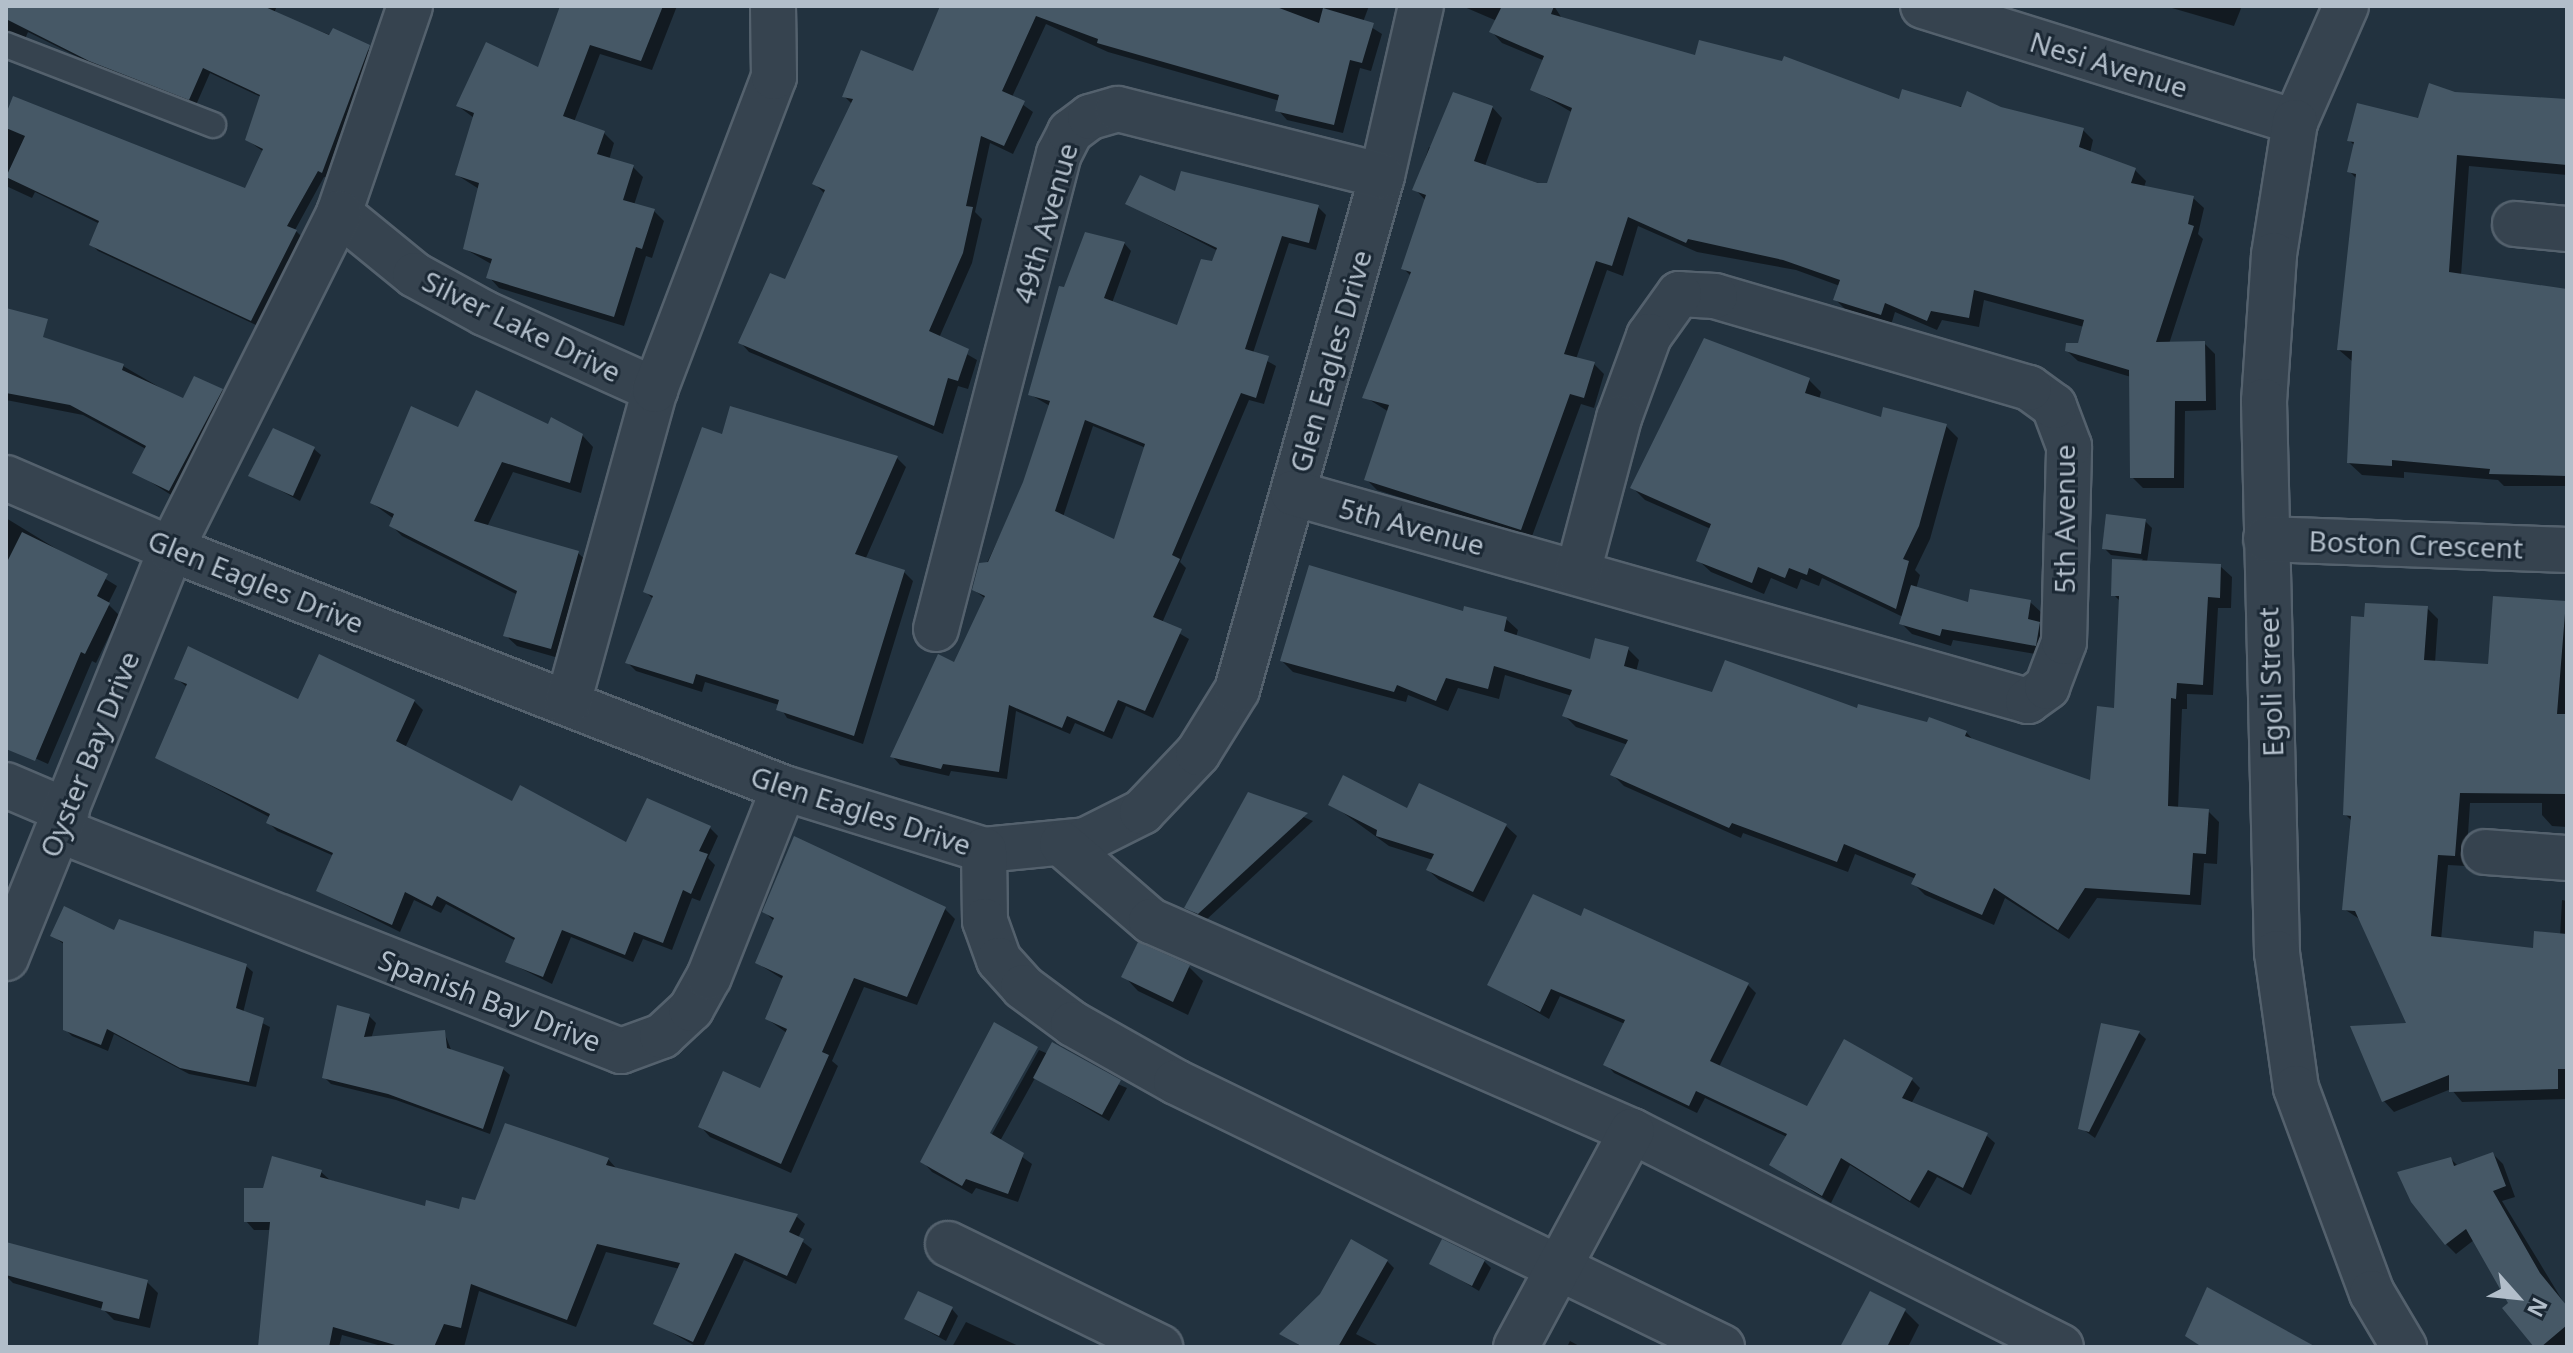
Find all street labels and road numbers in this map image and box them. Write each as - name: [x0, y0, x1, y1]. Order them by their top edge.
- street label: Nesi Avenue: [2026, 24, 2192, 104]
- street label: 49th Avenue: [1006, 139, 1084, 307]
- street label: Glen Eagles Drive: [1282, 246, 1378, 476]
- street label: Silver Lake Drive: [417, 263, 627, 389]
- street label: 5th Avenue: [2047, 444, 2081, 594]
- street label: 5th Avenue: [1336, 490, 1488, 562]
- street label: Glen Eagles Drive: [143, 522, 369, 640]
- street label: Boston Crescent: [2308, 523, 2524, 565]
- street label: Egoli Street: [2251, 607, 2289, 757]
- street label: Oyster Bay Drive: [32, 646, 146, 862]
- street label: Glen Eagles Drive: [747, 759, 975, 861]
- street label: Spanish Bay Drive: [374, 942, 606, 1058]

